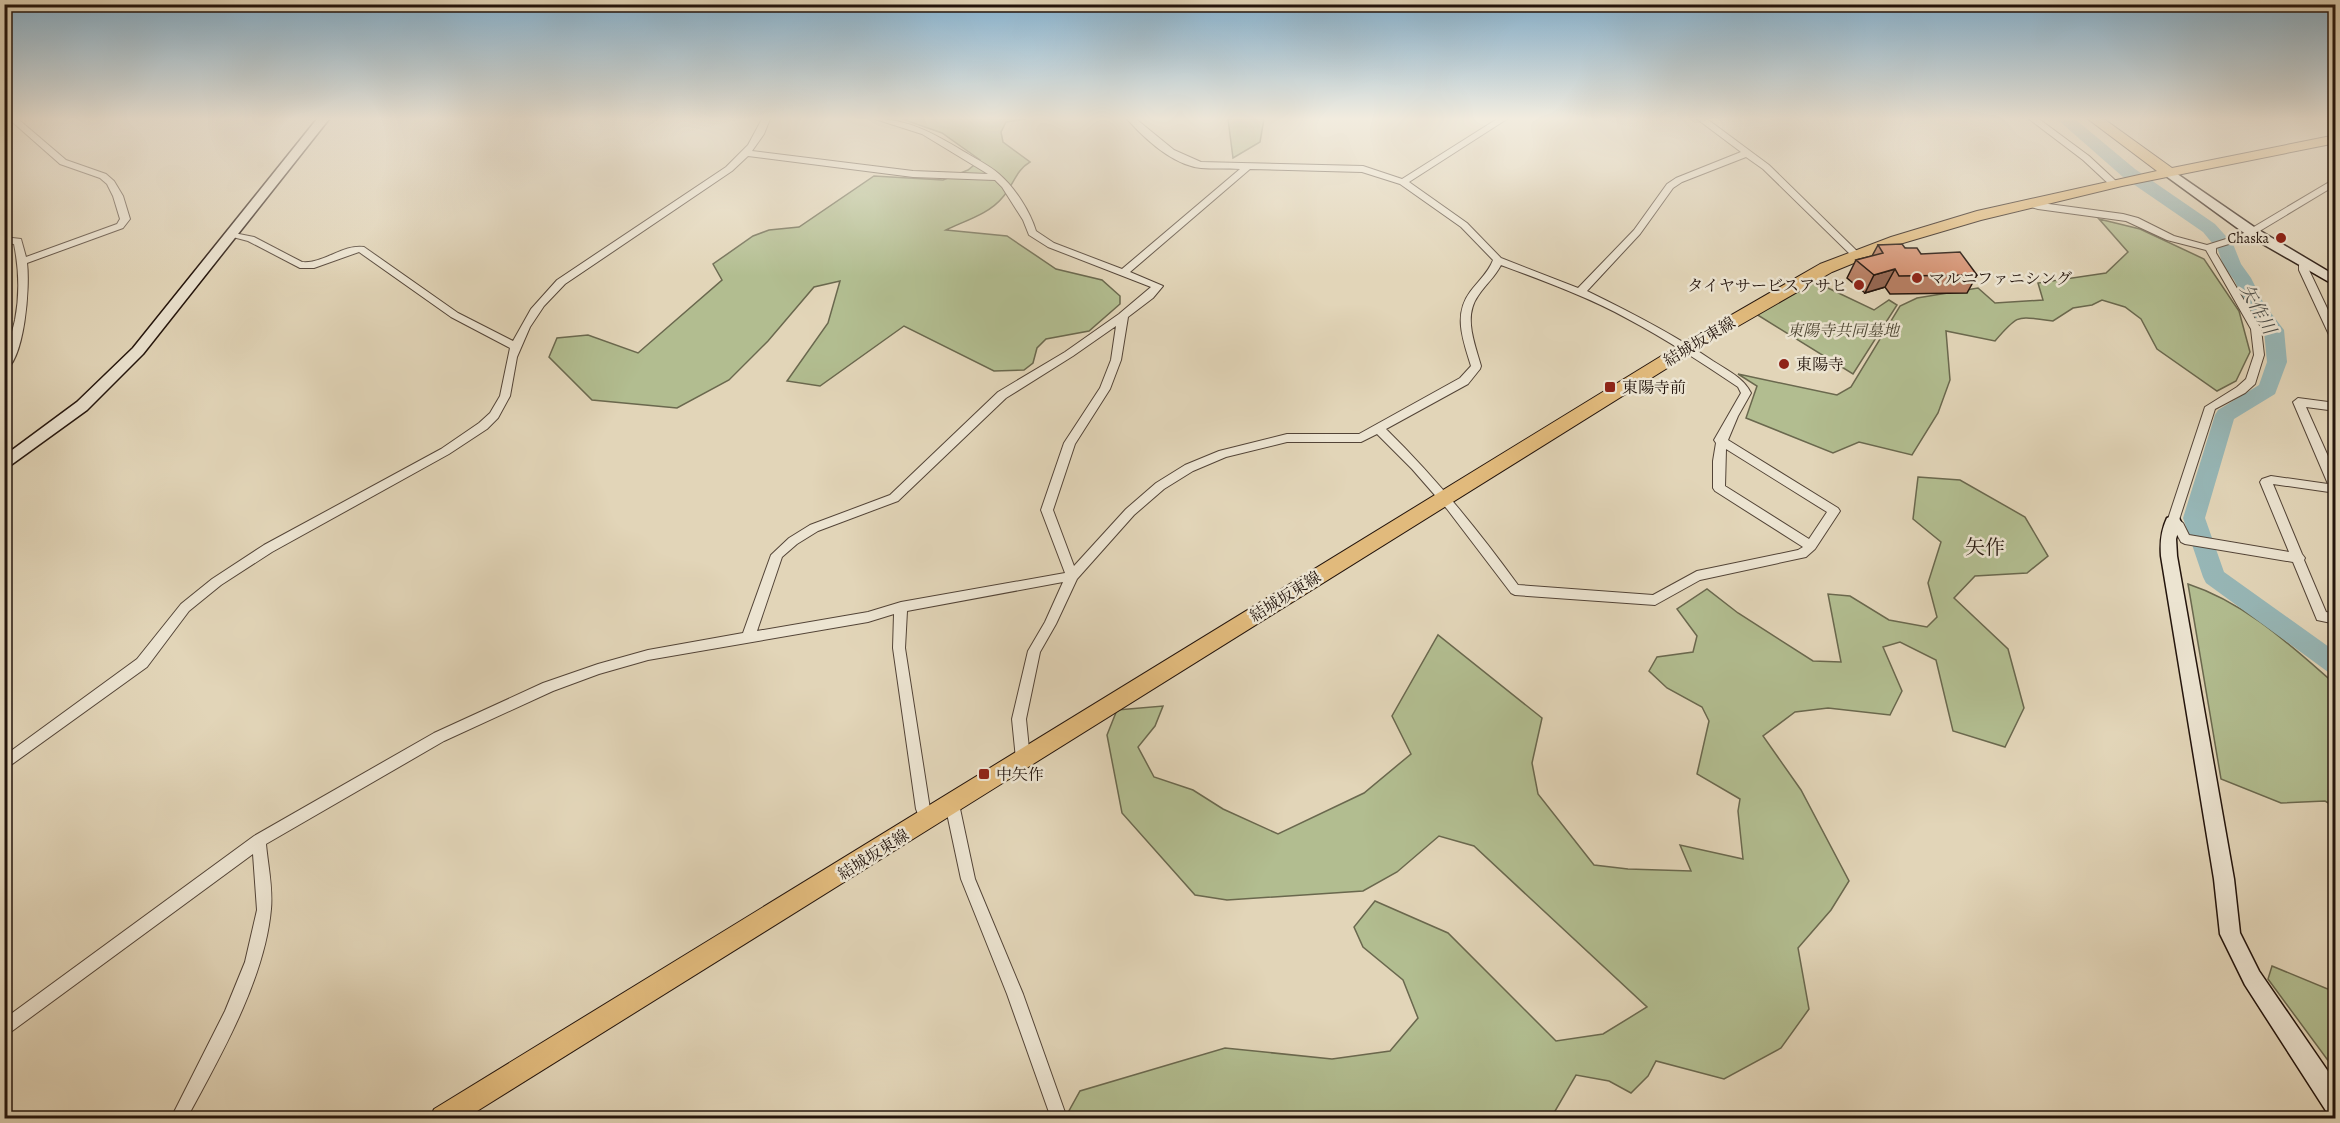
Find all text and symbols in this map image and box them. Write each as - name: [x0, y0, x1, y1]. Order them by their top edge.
- place label: Chaska: [2227, 229, 2269, 248]
- marker: Chaska: [2274, 231, 2288, 245]
- place label: マルニファニシング: [1929, 268, 2072, 290]
- marker: マルニファニシング: [1910, 271, 1924, 285]
- place label: タイヤサービスアサヒ: [1687, 275, 1847, 297]
- marker: タイヤサービスアサヒ: [1852, 278, 1866, 292]
- water label: 矢作川: [2234, 280, 2283, 340]
- street label: 結城坂東線: [1660, 312, 1739, 372]
- park label: 東陽寺共同墓地: [1787, 320, 1901, 342]
- place label: 東陽寺: [1796, 354, 1844, 376]
- marker: 東陽寺: [1777, 357, 1791, 371]
- place label: 東陽寺前: [1622, 377, 1686, 399]
- marker: 東陽寺前: [1603, 380, 1617, 394]
- district label: 矢作: [1965, 534, 2005, 561]
- street label: 結城坂東線: [1246, 566, 1325, 627]
- place label: 中矢作: [996, 764, 1044, 786]
- marker: 中矢作: [977, 767, 991, 781]
- street label: 結城坂東線: [834, 824, 913, 885]

